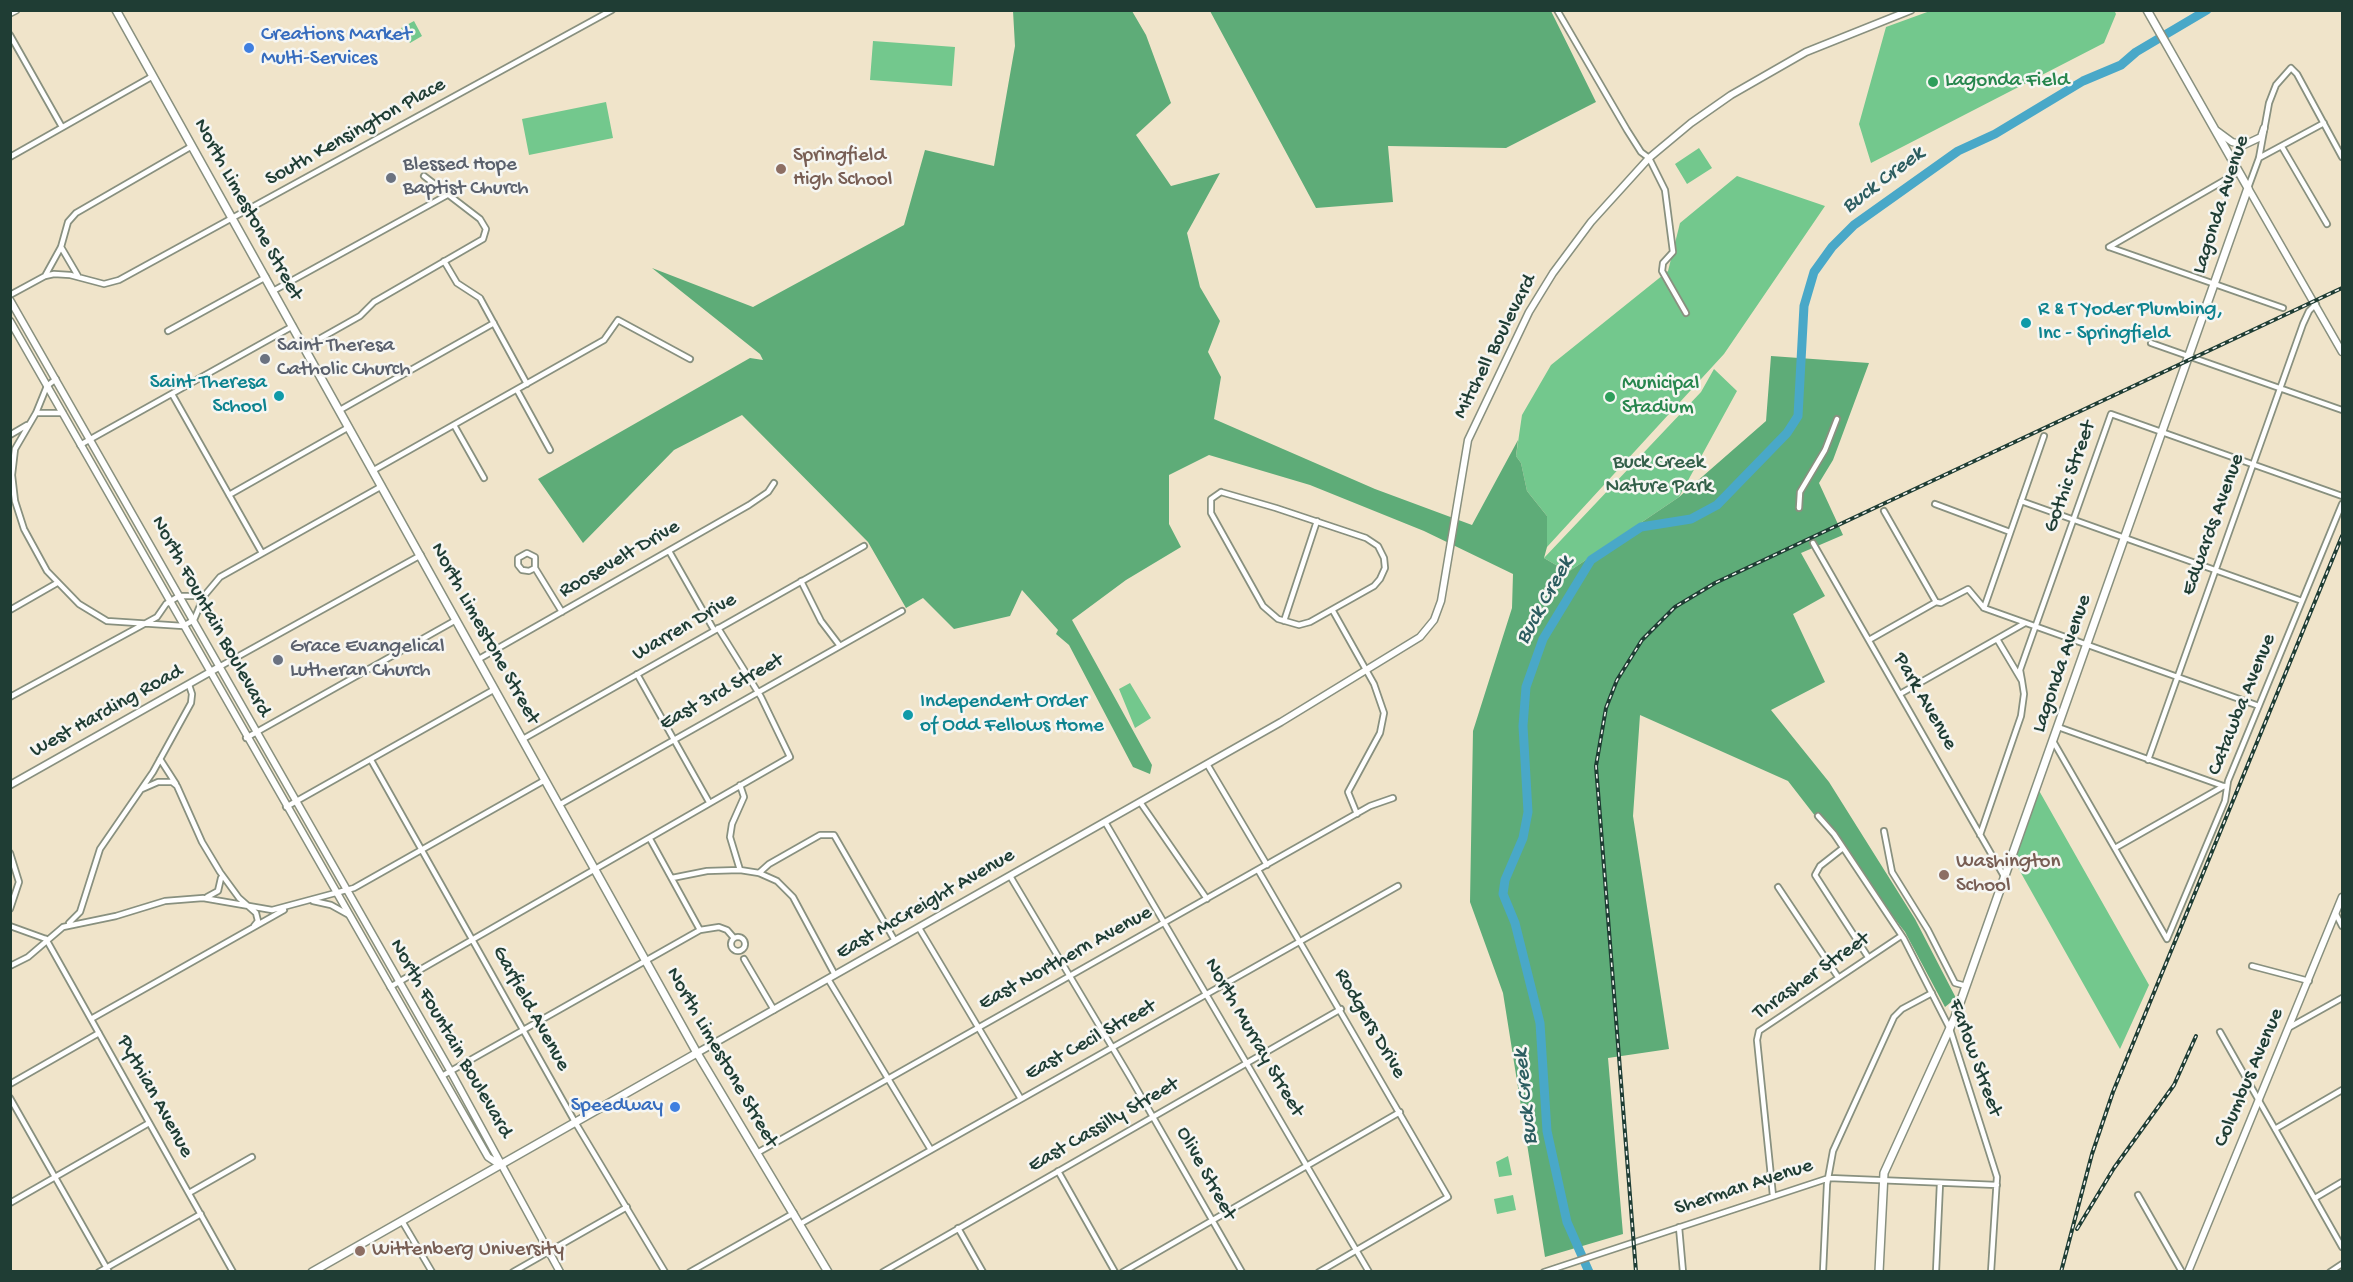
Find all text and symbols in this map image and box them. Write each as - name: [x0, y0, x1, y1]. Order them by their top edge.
- place label: Creations Market Multi-Services: [261, 23, 411, 73]
- marker: Creations Market Multi-Services: [242, 41, 256, 55]
- place label: Lagonda Field: [1945, 69, 2069, 95]
- street label: South Kensington Place: [261, 73, 451, 193]
- marker: Lagonda Field: [1926, 75, 1940, 89]
- street label: North Limestone Street: [187, 115, 307, 305]
- street label: Lagonda Avenue: [2188, 133, 2256, 277]
- water label: Buck Creek: [1838, 141, 1930, 221]
- place label: Springfield High School: [793, 144, 892, 194]
- place label: Blessed Hope Baptist Church: [403, 153, 528, 203]
- marker: Springfield High School: [774, 162, 788, 176]
- marker: Blessed Hope Baptist Church: [384, 171, 398, 185]
- street label: Mitchell Boulevard: [1449, 271, 1543, 423]
- place label: R & T Yoder Plumbing, Inc - Springfield: [2038, 298, 2223, 348]
- marker: R & T Yoder Plumbing, Inc - Springfield: [2019, 316, 2033, 330]
- place label: Saint Theresa Catholic Church: [277, 334, 410, 384]
- marker: Saint Theresa Catholic Church: [258, 352, 272, 366]
- place label: Saint Theresa School: [150, 371, 267, 421]
- place label: Municipal Stadium: [1622, 372, 1699, 422]
- marker: Saint Theresa School: [272, 389, 286, 403]
- marker: Municipal Stadium: [1603, 390, 1617, 404]
- street label: Gothic Street: [2039, 418, 2103, 536]
- park label: Buck Creek Nature Park: [1605, 451, 1713, 501]
- street label: Edwards Avenue: [2177, 451, 2251, 599]
- street label: North Fountain Boulevard: [144, 512, 276, 722]
- street label: Roosevelt Drive: [555, 515, 685, 605]
- street label: North Limestone Street: [424, 539, 544, 729]
- water label: Buck Creek: [1511, 552, 1581, 650]
- street label: Warren Drive: [628, 588, 742, 668]
- street label: Lagonda Avenue: [2028, 592, 2098, 736]
- street label: Catawba Avenue: [2203, 631, 2283, 779]
- place label: Grace Evangelical Lutheran Church: [290, 635, 445, 685]
- street label: East 3rd Street: [656, 649, 788, 737]
- street label: Park Avenue: [1886, 649, 1962, 755]
- marker: Grace Evangelical Lutheran Church: [271, 653, 285, 667]
- street label: West Harding Road: [26, 660, 188, 764]
- place label: Independent Order of Odd Fellows Home: [920, 690, 1104, 740]
- marker: Independent Order of Odd Fellows Home: [901, 708, 915, 722]
- street label: East McCreight Avenue: [832, 844, 1020, 966]
- place label: Washington School: [1956, 850, 2060, 900]
- marker: Washington School: [1937, 868, 1951, 882]
- street label: East Northern Avenue: [975, 901, 1157, 1017]
- street label: Thrasher Street: [1749, 927, 1875, 1027]
- street label: North Fountain Boulevard: [383, 935, 517, 1143]
- street label: Garfield Avenue: [485, 942, 575, 1076]
- street label: North Murray Street: [1197, 954, 1309, 1122]
- street label: North Limestone Street: [659, 963, 783, 1153]
- street label: Rodgers Drive: [1327, 964, 1411, 1084]
- street label: East Cecil Street: [1021, 995, 1161, 1087]
- street label: Farlow Street: [1941, 996, 2007, 1120]
- street label: Columbus Avenue: [2209, 1005, 2291, 1151]
- street label: Pythian Avenue: [110, 1031, 198, 1163]
- water label: Buck Creek: [1509, 1048, 1545, 1146]
- street label: East Cassilly Street: [1024, 1073, 1184, 1179]
- place label: Speedway: [571, 1094, 663, 1120]
- marker: Speedway: [668, 1100, 682, 1114]
- street label: Olive Street: [1169, 1123, 1241, 1225]
- street label: Sherman Avenue: [1672, 1154, 1816, 1222]
- place label: Wittenberg University: [372, 1238, 564, 1264]
- marker: Wittenberg University: [353, 1244, 367, 1258]

